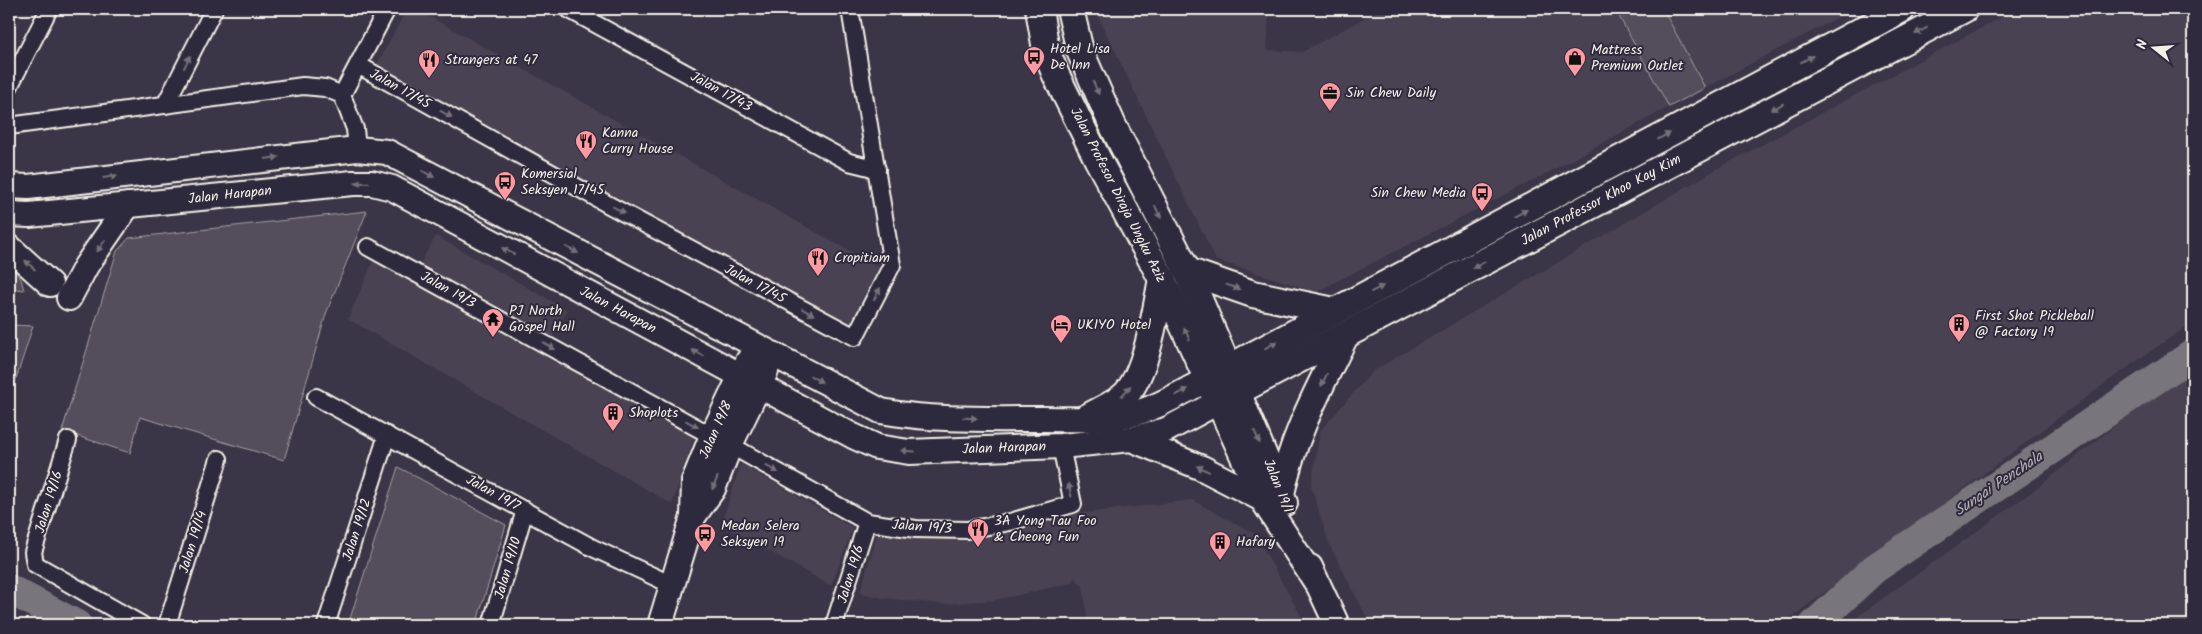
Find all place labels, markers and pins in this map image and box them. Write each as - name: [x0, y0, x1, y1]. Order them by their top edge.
- place label: Hotel Lisa De Inn: [1050, 38, 1110, 76]
- place label: Mattress Premium Outlet: [1591, 39, 1684, 77]
- bus stop icon: Hotel Lisa De Inn: [1022, 45, 1046, 76]
- shop icon: Mattress Premium Outlet: [1563, 46, 1587, 77]
- restaurant icon: Strangers at 47: [417, 48, 441, 79]
- place label: Strangers at 47: [445, 49, 538, 71]
- office icon: Sin Chew Daily: [1318, 81, 1342, 112]
- place label: Sin Chew Daily: [1346, 82, 1436, 104]
- place label: Kanna Curry House: [602, 122, 674, 160]
- restaurant icon: Kanna Curry House: [574, 129, 598, 160]
- place label: Komersial Seksyen 17/45: [521, 163, 606, 201]
- bus stop icon: Komersial Seksyen 17/45: [493, 170, 517, 201]
- bus stop icon: Sin Chew Media: [1470, 181, 1494, 212]
- place label: Sin Chew Media: [1371, 182, 1466, 204]
- restaurant icon: Cropitiam: [806, 246, 830, 277]
- place label: Cropitiam: [834, 247, 890, 269]
- place label: PJ North Gospel Hall: [509, 300, 575, 338]
- place label: First Shot Pickleball @ Factory 19: [1975, 305, 2094, 343]
- temple icon: PJ North Gospel Hall: [481, 307, 505, 338]
- building icon: First Shot Pickleball @ Factory 19: [1947, 312, 1971, 343]
- hotel icon: UKIYO Hotel: [1049, 313, 1073, 344]
- place label: UKIYO Hotel: [1077, 314, 1152, 336]
- building icon: Shoplots: [601, 401, 625, 432]
- place label: Shoplots: [629, 402, 678, 424]
- place label: 3A Yong Tau Foo & Cheong Fun: [994, 510, 1097, 548]
- place label: Medan Selera Seksyen 19: [721, 515, 800, 553]
- restaurant icon: 3A Yong Tau Foo & Cheong Fun: [966, 517, 990, 548]
- bus stop icon: Medan Selera Seksyen 19: [693, 522, 717, 553]
- building icon: Hafary: [1208, 530, 1232, 561]
- place label: Hafary: [1236, 531, 1275, 553]

